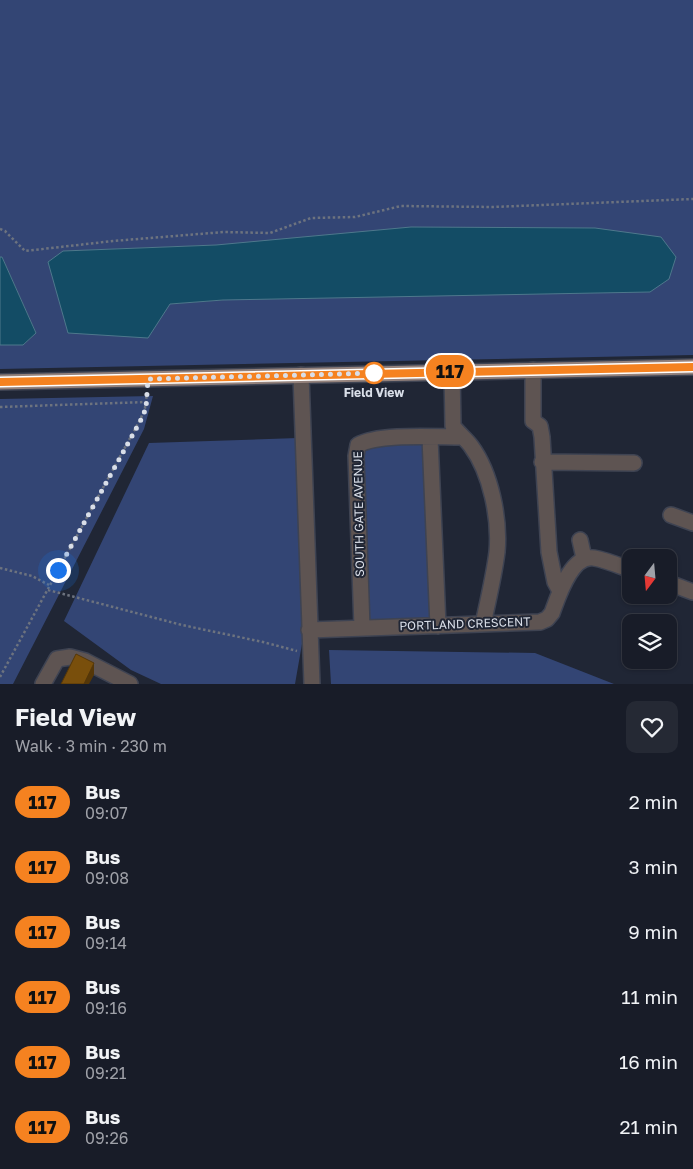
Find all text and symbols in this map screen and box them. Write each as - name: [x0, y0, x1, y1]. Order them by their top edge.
- line badge: 117: [421, 355, 479, 387]
- text: 117: [436, 360, 464, 382]
- marker: Field View: [363, 362, 385, 384]
- place label: Field View: [344, 385, 404, 400]
- street label: SOUTH GATE AVENUE: [350, 451, 367, 577]
- north arrow: [622, 549, 678, 604]
- map controls: [622, 549, 677, 669]
- your location: [46, 558, 71, 583]
- street label: PORTLAND CRESCENT: [399, 614, 531, 633]
- button: layers: [622, 614, 677, 669]
- button: heart: [626, 701, 678, 753]
- text: Field View: [15, 702, 136, 731]
- text: Walk · 3 min · 230 m: [15, 736, 167, 756]
- text: Bus: [85, 780, 120, 803]
- text: 2 min: [629, 790, 678, 813]
- text: 117: [28, 791, 57, 813]
- text: 09:07: [85, 803, 128, 823]
- text: Bus: [85, 845, 120, 868]
- text: 3 min: [629, 855, 678, 878]
- text: 117: [28, 856, 57, 878]
- text: 09:08: [85, 868, 129, 888]
- text: Bus: [85, 910, 120, 933]
- text: 9 min: [628, 920, 678, 943]
- text: 117: [28, 921, 57, 943]
- text: 09:14: [85, 933, 127, 953]
- text: Bus: [85, 975, 120, 998]
- text: 11 min: [621, 985, 678, 1008]
- text: 117: [28, 986, 57, 1008]
- text: 09:16: [85, 998, 127, 1018]
- text: Bus: [85, 1040, 120, 1063]
- text: 16 min: [619, 1050, 678, 1073]
- text: 117: [28, 1051, 57, 1073]
- text: 09:21: [85, 1063, 126, 1083]
- text: Bus: [85, 1105, 120, 1128]
- text: 21 min: [619, 1115, 678, 1138]
- text: 117: [28, 1116, 57, 1138]
- text: 09:26: [85, 1128, 128, 1148]

